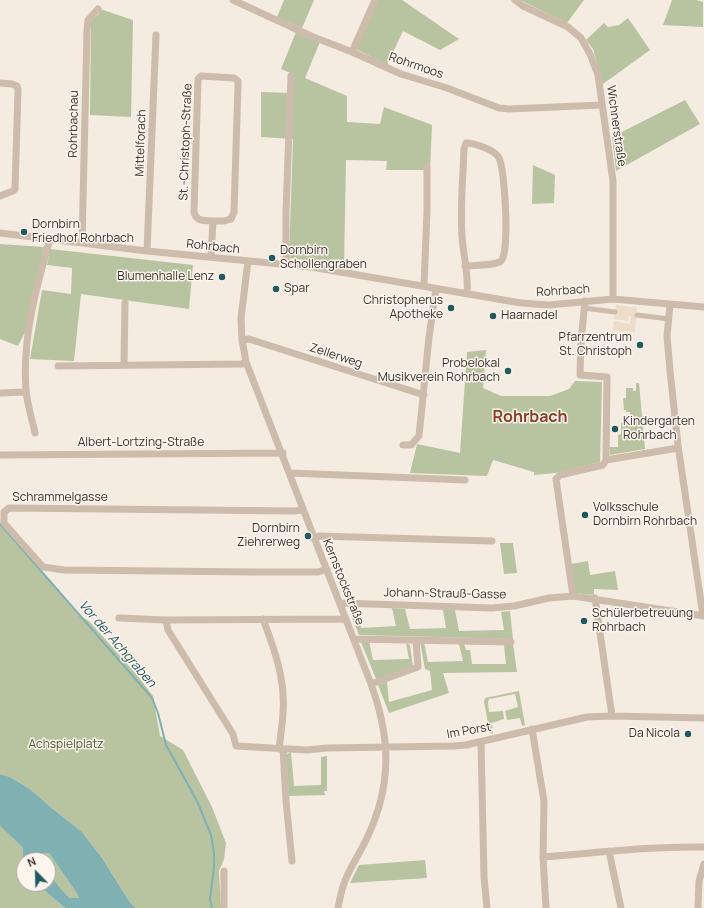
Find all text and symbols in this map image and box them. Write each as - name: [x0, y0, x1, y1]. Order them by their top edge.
- street label: Rohrmoos: [387, 50, 445, 82]
- street label: St.-Christoph-Straße: [177, 83, 195, 201]
- street label: Wichnerstraße: [603, 84, 629, 168]
- street label: Rohrbachau: [66, 90, 82, 158]
- street label: Mittelforach: [133, 109, 149, 177]
- place label: Dornbirn Friedhof Rohrbach: [32, 218, 134, 246]
- marker: Dornbirn Friedhof Rohrbach: [19, 227, 29, 237]
- street label: Rohrbach: [186, 237, 240, 257]
- place label: Dornbirn Schollengraben: [280, 244, 367, 272]
- marker: Dornbirn Schollengraben: [267, 253, 277, 263]
- place label: Blumenhalle Lenz: [117, 270, 214, 284]
- marker: Blumenhalle Lenz: [217, 272, 227, 282]
- place label: Spar: [284, 282, 309, 296]
- street label: Rohrbach: [536, 282, 590, 300]
- marker: Spar: [271, 284, 281, 294]
- place label: Christopherus Apotheke: [363, 294, 443, 322]
- marker: Christopherus Apotheke: [446, 303, 456, 313]
- place label: Haarnadel: [501, 309, 558, 323]
- marker: Haarnadel: [488, 311, 498, 321]
- place label: Pfarrzentrum St. Christoph: [559, 331, 632, 359]
- marker: Pfarrzentrum St. Christoph: [635, 340, 645, 350]
- street label: Zellerweg: [308, 341, 364, 371]
- place label: Probelokal Musikverein Rohrbach: [378, 357, 500, 385]
- marker: Probelokal Musikverein Rohrbach: [503, 366, 513, 376]
- district label: Rohrbach: [492, 408, 568, 428]
- place label: Kindergarten Rohrbach: [623, 415, 695, 443]
- marker: Kindergarten Rohrbach: [610, 424, 620, 434]
- street label: Albert-Lortzing-Straße: [78, 436, 204, 450]
- street label: Schrammelgasse: [12, 491, 108, 505]
- place label: Volksschule Dornbirn Rohrbach: [593, 501, 697, 529]
- marker: Volksschule Dornbirn Rohrbach: [580, 510, 590, 520]
- place label: Dornbirn Ziehrerweg: [237, 522, 300, 550]
- marker: Dornbirn Ziehrerweg: [303, 531, 313, 541]
- street label: Kernstockstraße: [319, 537, 367, 627]
- street label: Johann-Strauß-Gasse: [383, 586, 507, 602]
- water label: Vor der Achgraben: [75, 597, 159, 691]
- place label: Schülerbetreuung Rohrbach: [592, 607, 693, 635]
- marker: Schülerbetreuung Rohrbach: [579, 616, 589, 626]
- street label: Im Porst: [446, 720, 492, 742]
- place label: Da Nicola: [629, 727, 680, 741]
- marker: Da Nicola: [683, 729, 693, 739]
- park label: Achspielplatz: [28, 738, 104, 752]
- north arrow: [16, 852, 56, 892]
- text: N: [25, 853, 38, 870]

